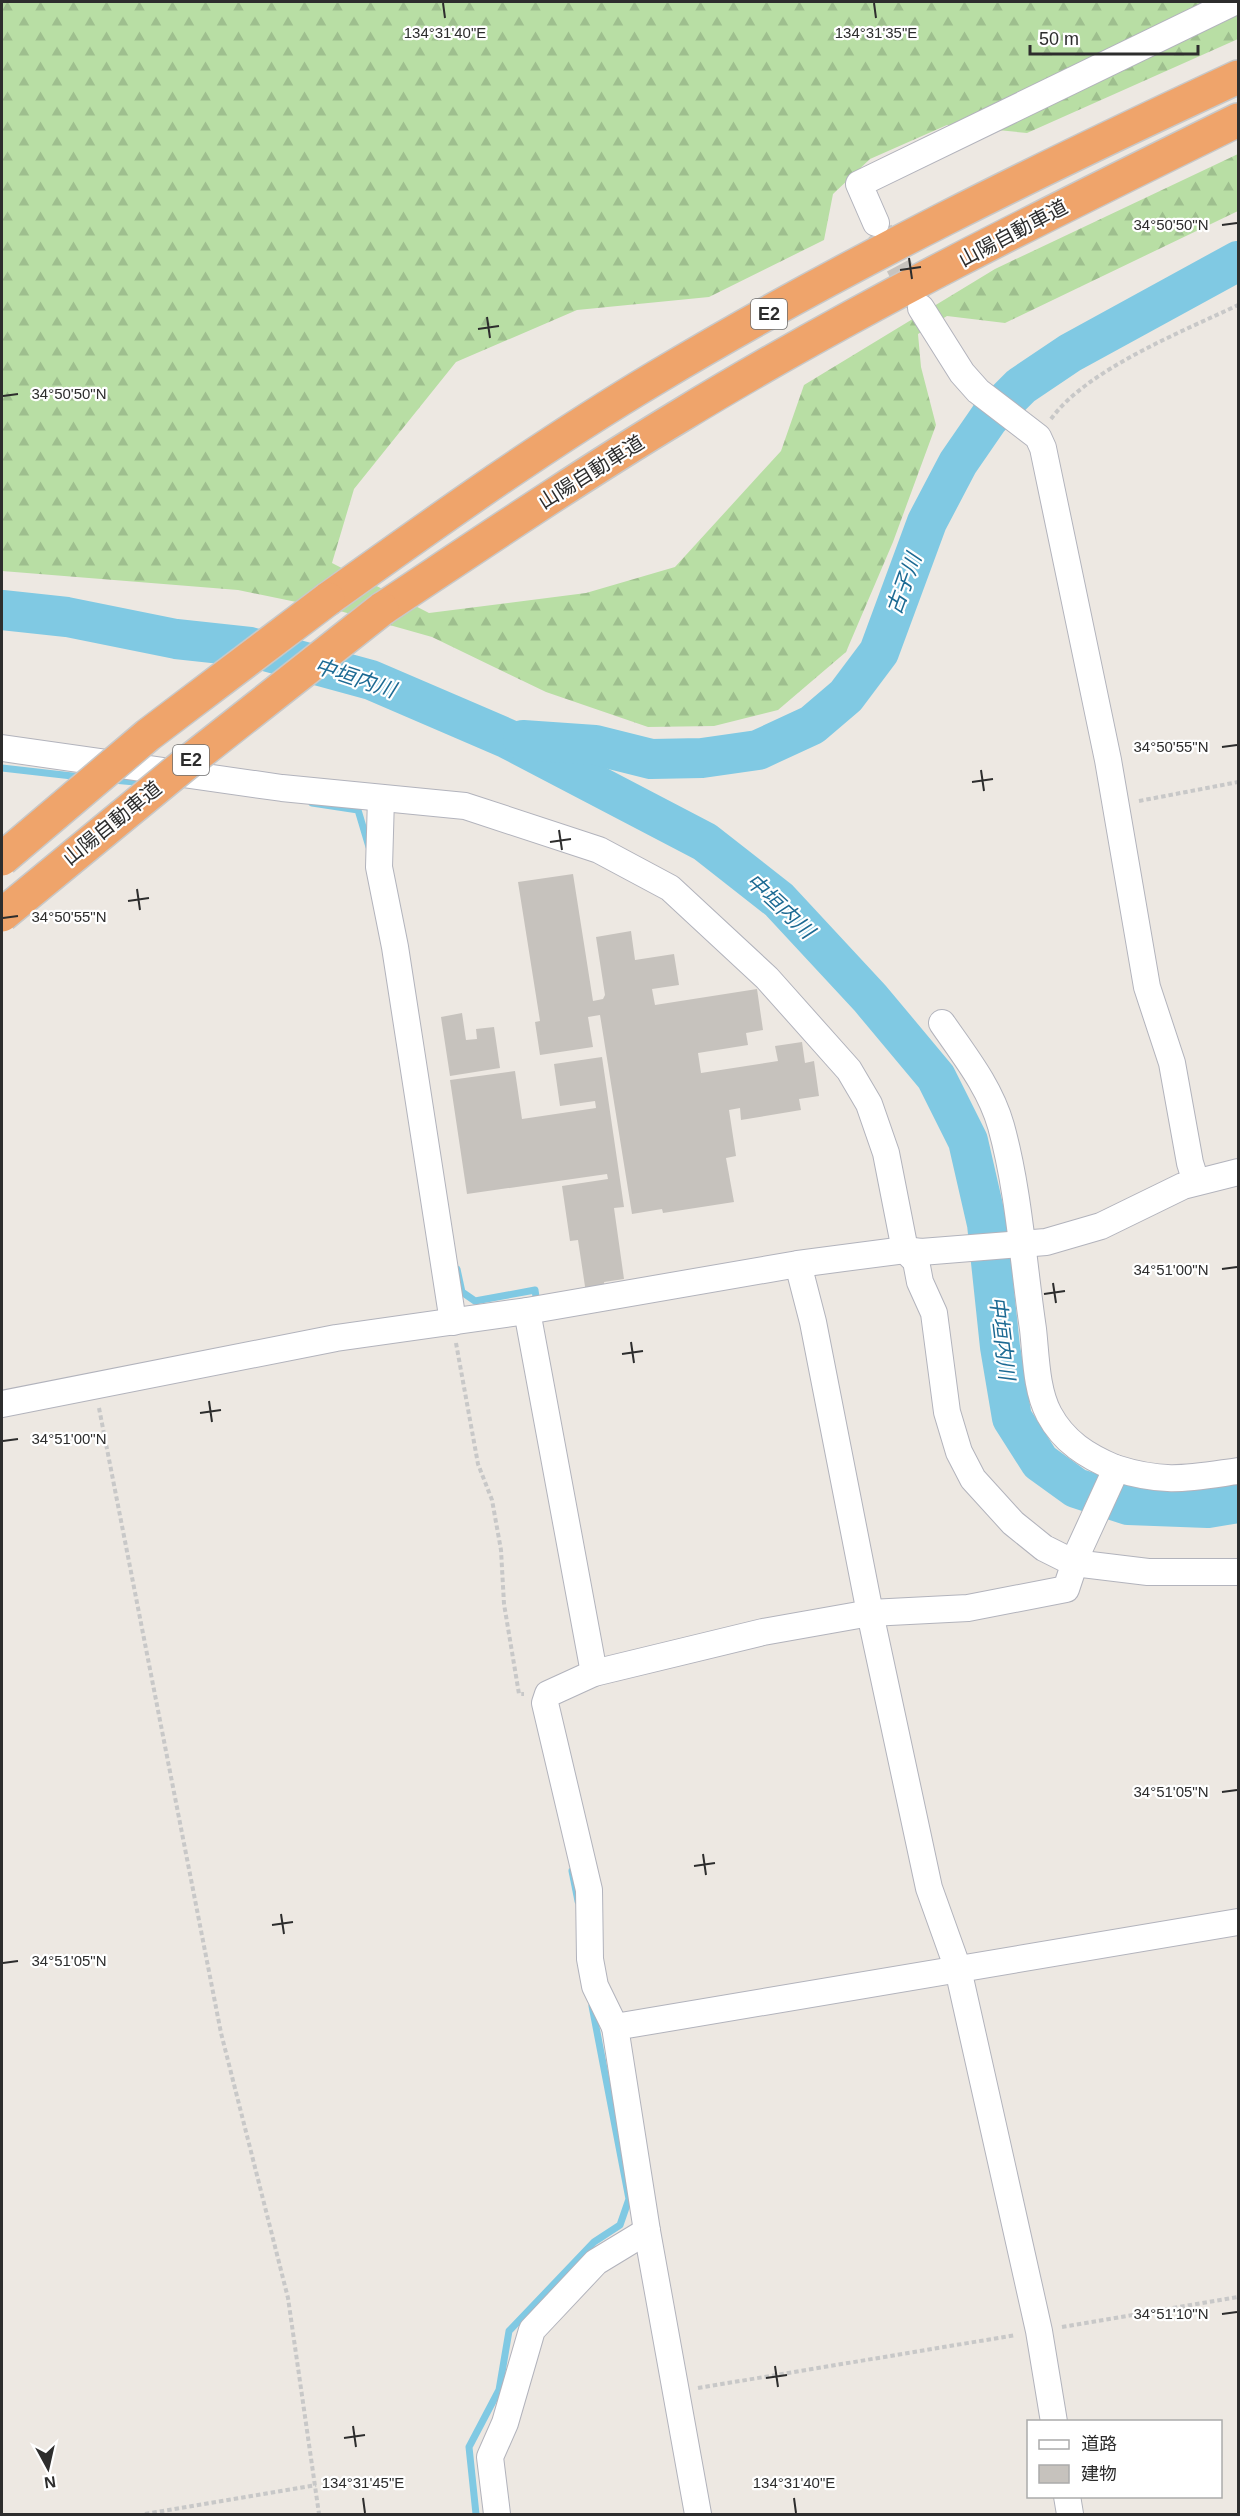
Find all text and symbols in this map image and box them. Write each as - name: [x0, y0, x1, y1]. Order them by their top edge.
- scale bar: [1030, 18, 1198, 56]
- text: 134°31'40"E: [404, 24, 486, 41]
- text: 134°31'35"E: [835, 24, 917, 41]
- text: 50 m: [1039, 29, 1079, 49]
- street label: 山陽自動車道: [955, 195, 1071, 271]
- text: 34°50'50"N: [1133, 216, 1209, 233]
- road number: E2: [751, 299, 787, 329]
- text: 34°50'50"N: [31, 385, 107, 402]
- street label: 山陽自動車道: [534, 431, 648, 513]
- water label: 古子川: [882, 548, 926, 617]
- water label: 中垣内川: [312, 654, 401, 702]
- text: 34°50'55"N: [1133, 738, 1209, 755]
- road number: E2: [173, 745, 209, 775]
- street label: 山陽自動車道: [58, 777, 166, 869]
- water label: 中垣内川: [742, 869, 820, 944]
- text: 34°50'55"N: [31, 908, 107, 925]
- text: 34°51'00"N: [1133, 1261, 1209, 1278]
- water label: 中垣内川: [986, 1295, 1019, 1383]
- text: 34°51'00"N: [31, 1430, 107, 1447]
- text: 34°51'05"N: [1133, 1783, 1209, 1800]
- text: 34°51'05"N: [31, 1952, 107, 1969]
- text: 34°51'10"N: [1133, 2305, 1209, 2322]
- legend: [1027, 2420, 1222, 2498]
- text: 道路: [1081, 2434, 1117, 2454]
- north arrow: [18, 2438, 78, 2498]
- text: 建物: [1081, 2464, 1117, 2484]
- text: N: [43, 2473, 57, 2492]
- text: 134°31'45"E: [322, 2474, 404, 2491]
- text: 134°31'40"E: [753, 2474, 835, 2491]

